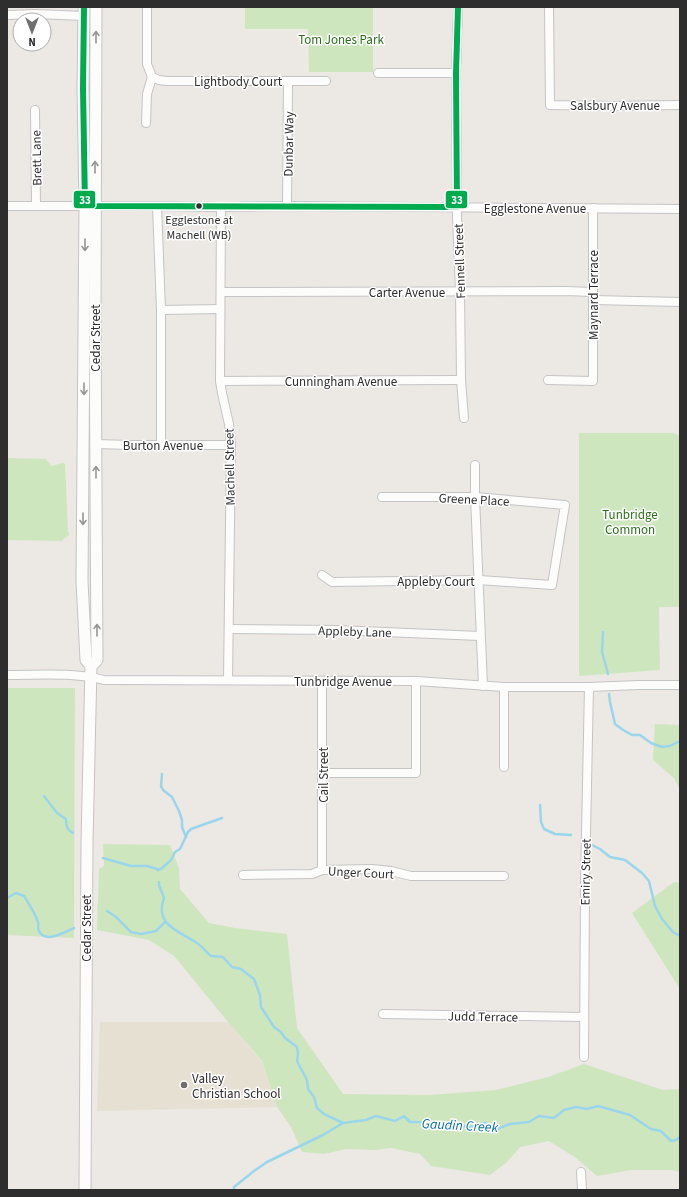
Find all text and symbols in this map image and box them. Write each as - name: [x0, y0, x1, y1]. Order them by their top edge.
- north arrow: [12, 12, 52, 52]
- one-way arrow: [92, 31, 100, 44]
- park label: Tom Jones Park: [298, 31, 384, 49]
- text: N: [28, 34, 36, 49]
- street label: Lightbody Court: [194, 73, 283, 91]
- street label: Salsbury Avenue: [570, 97, 660, 115]
- street label: Dunbar Way: [279, 111, 299, 177]
- street label: Brett Lane: [28, 130, 46, 186]
- one-way arrow: [91, 161, 99, 174]
- line badge: 33: [73, 190, 96, 209]
- line badge: 33: [445, 190, 468, 209]
- text: 33: [79, 193, 91, 208]
- text: 33: [451, 193, 463, 208]
- street label: Egglestone Avenue: [484, 200, 586, 218]
- marker: Egglestone at Machell (WB): [194, 201, 204, 211]
- place label: Egglestone at Machell (WB): [165, 212, 233, 244]
- street label: Fennell Street: [450, 222, 470, 299]
- one-way arrow: [81, 238, 89, 251]
- street label: Maynard Terrace: [585, 250, 603, 340]
- street label: Carter Avenue: [369, 284, 445, 302]
- street label: Cedar Street: [87, 304, 105, 372]
- street label: Cunningham Avenue: [285, 373, 397, 391]
- one-way arrow: [80, 382, 88, 395]
- street label: Machell Street: [220, 428, 240, 506]
- street label: Burton Avenue: [123, 437, 203, 455]
- one-way arrow: [92, 466, 100, 479]
- street label: Greene Place: [438, 489, 510, 511]
- park label: Tunbridge Common: [602, 506, 658, 539]
- one-way arrow: [79, 512, 87, 525]
- street label: Appleby Court: [397, 573, 475, 591]
- street label: Appleby Lane: [318, 622, 392, 642]
- one-way arrow: [93, 624, 101, 637]
- street label: Tunbridge Avenue: [294, 673, 392, 691]
- street label: Cail Street: [315, 747, 333, 803]
- street label: Emiry Street: [576, 838, 596, 906]
- street label: Unger Court: [328, 862, 395, 884]
- street label: Cedar Street: [78, 894, 96, 962]
- street label: Judd Terrace: [448, 1007, 518, 1027]
- place label: Valley Christian School: [192, 1070, 281, 1103]
- marker: Valley Christian School: [179, 1080, 189, 1090]
- water label: Gaudin Creek: [421, 1114, 499, 1138]

